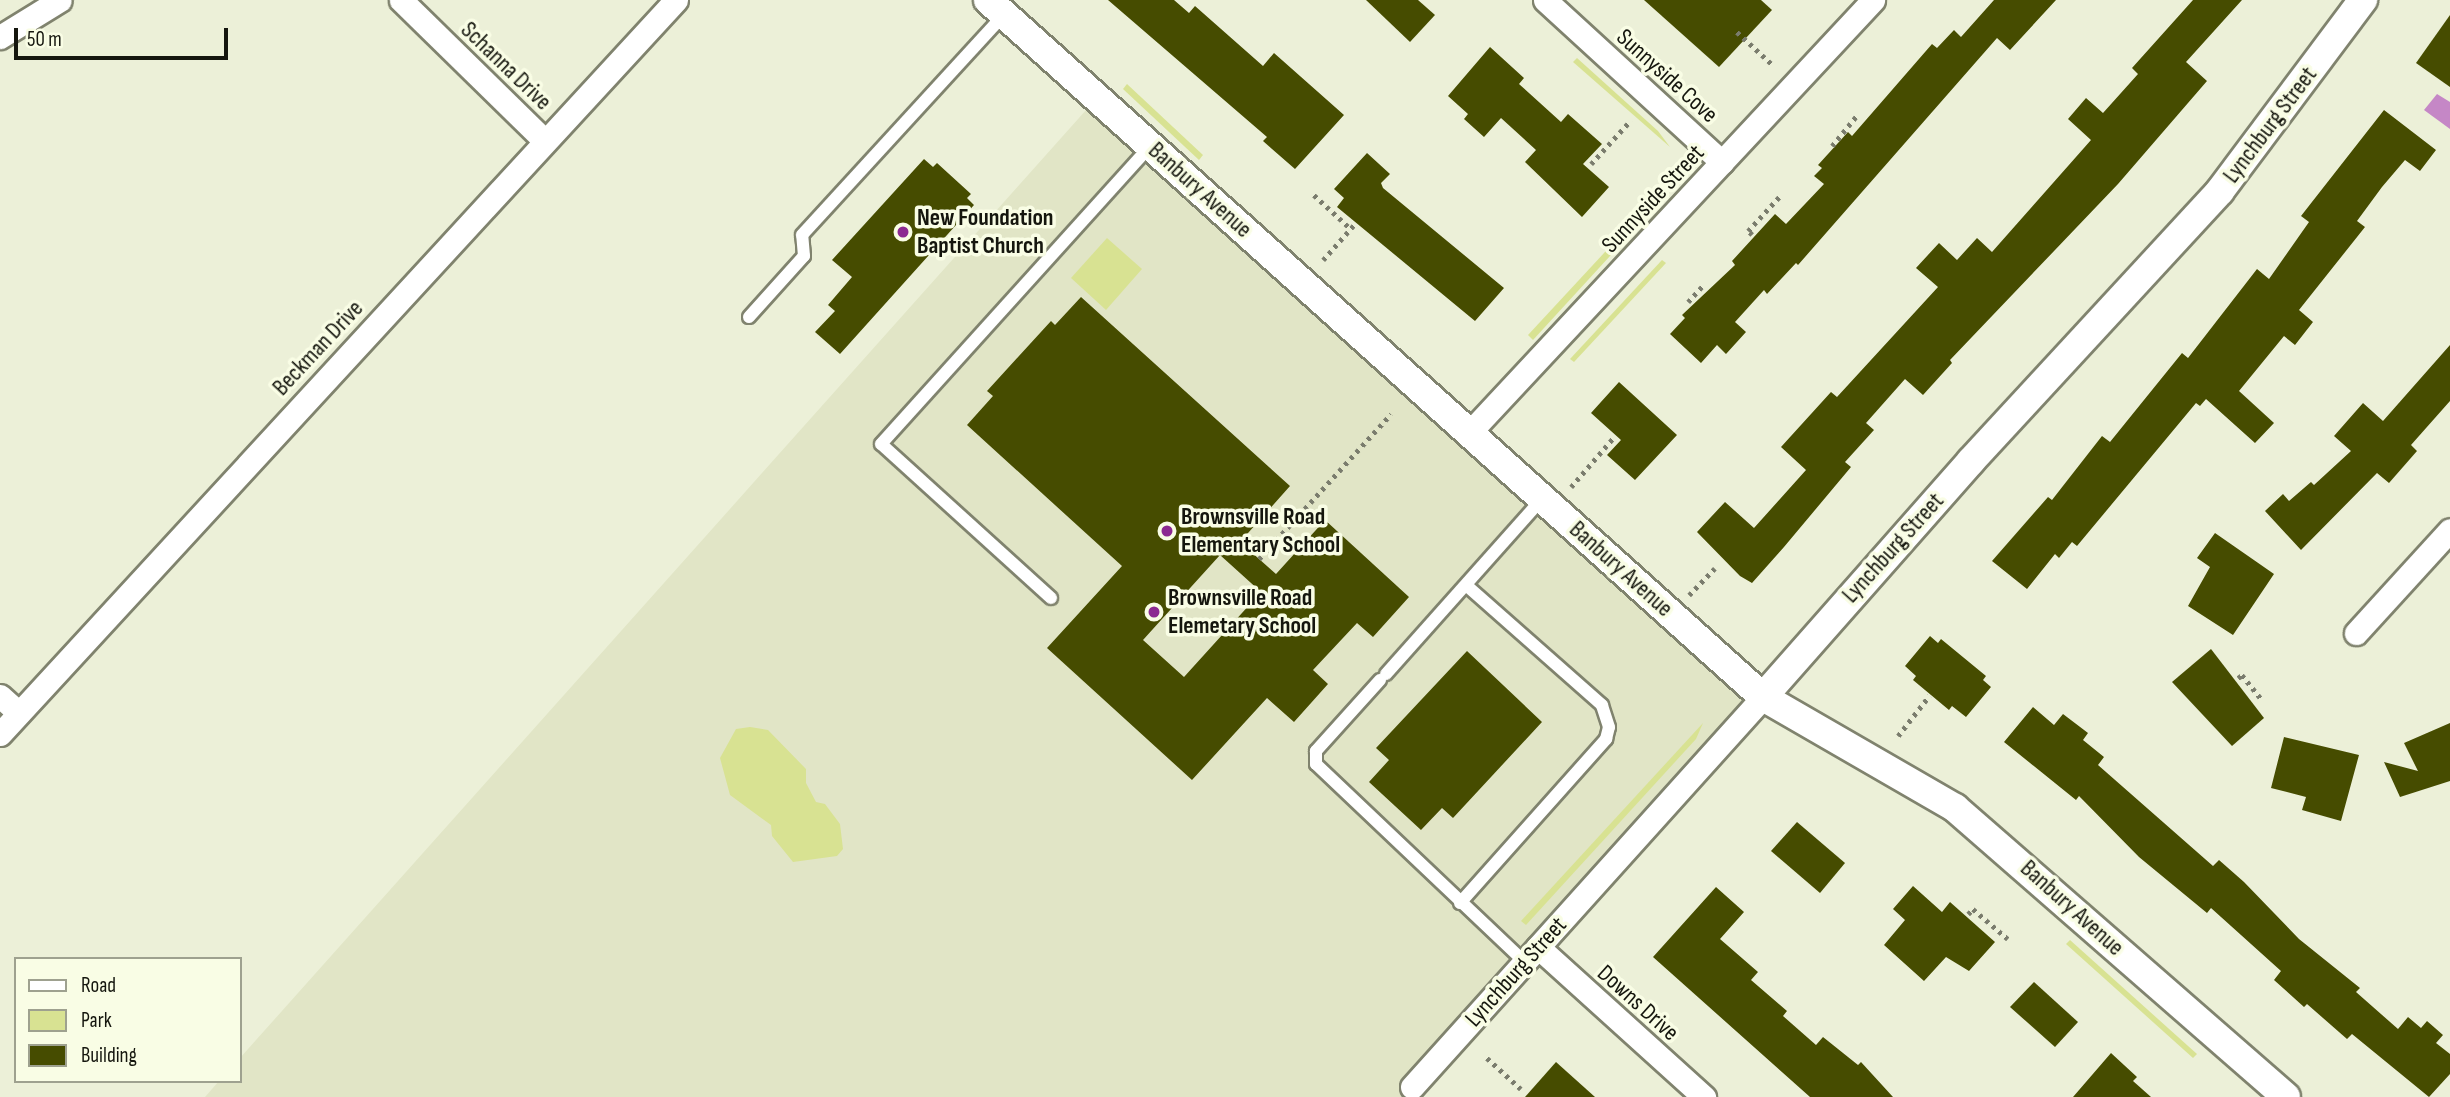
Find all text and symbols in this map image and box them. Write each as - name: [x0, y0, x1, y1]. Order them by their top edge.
- scale bar: [18, 14, 231, 58]
- street label: Schanna Drive: [455, 16, 557, 116]
- street label: Sunnyside Cove: [1610, 23, 1724, 129]
- text: 50 m: [27, 27, 62, 52]
- street label: Lynchburg Street: [2217, 61, 2323, 189]
- street label: Banbury Avenue: [1142, 136, 1258, 244]
- street label: Sunnyside Street: [1596, 139, 1710, 259]
- place label: New Foundation Baptist Church: [917, 204, 1054, 260]
- marker: New Foundation Baptist Church: [895, 224, 911, 240]
- street label: Beckman Drive: [267, 294, 369, 402]
- street label: Lynchburg Street: [1836, 487, 1950, 609]
- place label: Brownsville Road Elementary School: [1181, 503, 1340, 559]
- street label: Banbury Avenue: [1563, 515, 1679, 623]
- marker: Brownsville Road Elementary School: [1159, 523, 1175, 539]
- place label: Brownsville Road Elemetary School: [1168, 584, 1316, 640]
- marker: Brownsville Road Elemetary School: [1146, 604, 1162, 620]
- street label: Banbury Avenue: [2014, 854, 2130, 962]
- street label: Lynchburg Street: [1459, 911, 1573, 1033]
- legend: [14, 957, 242, 1083]
- street label: Downs Drive: [1591, 959, 1685, 1047]
- text: Road: [81, 973, 116, 998]
- text: Park: [81, 1008, 112, 1033]
- text: Building: [81, 1043, 137, 1068]

